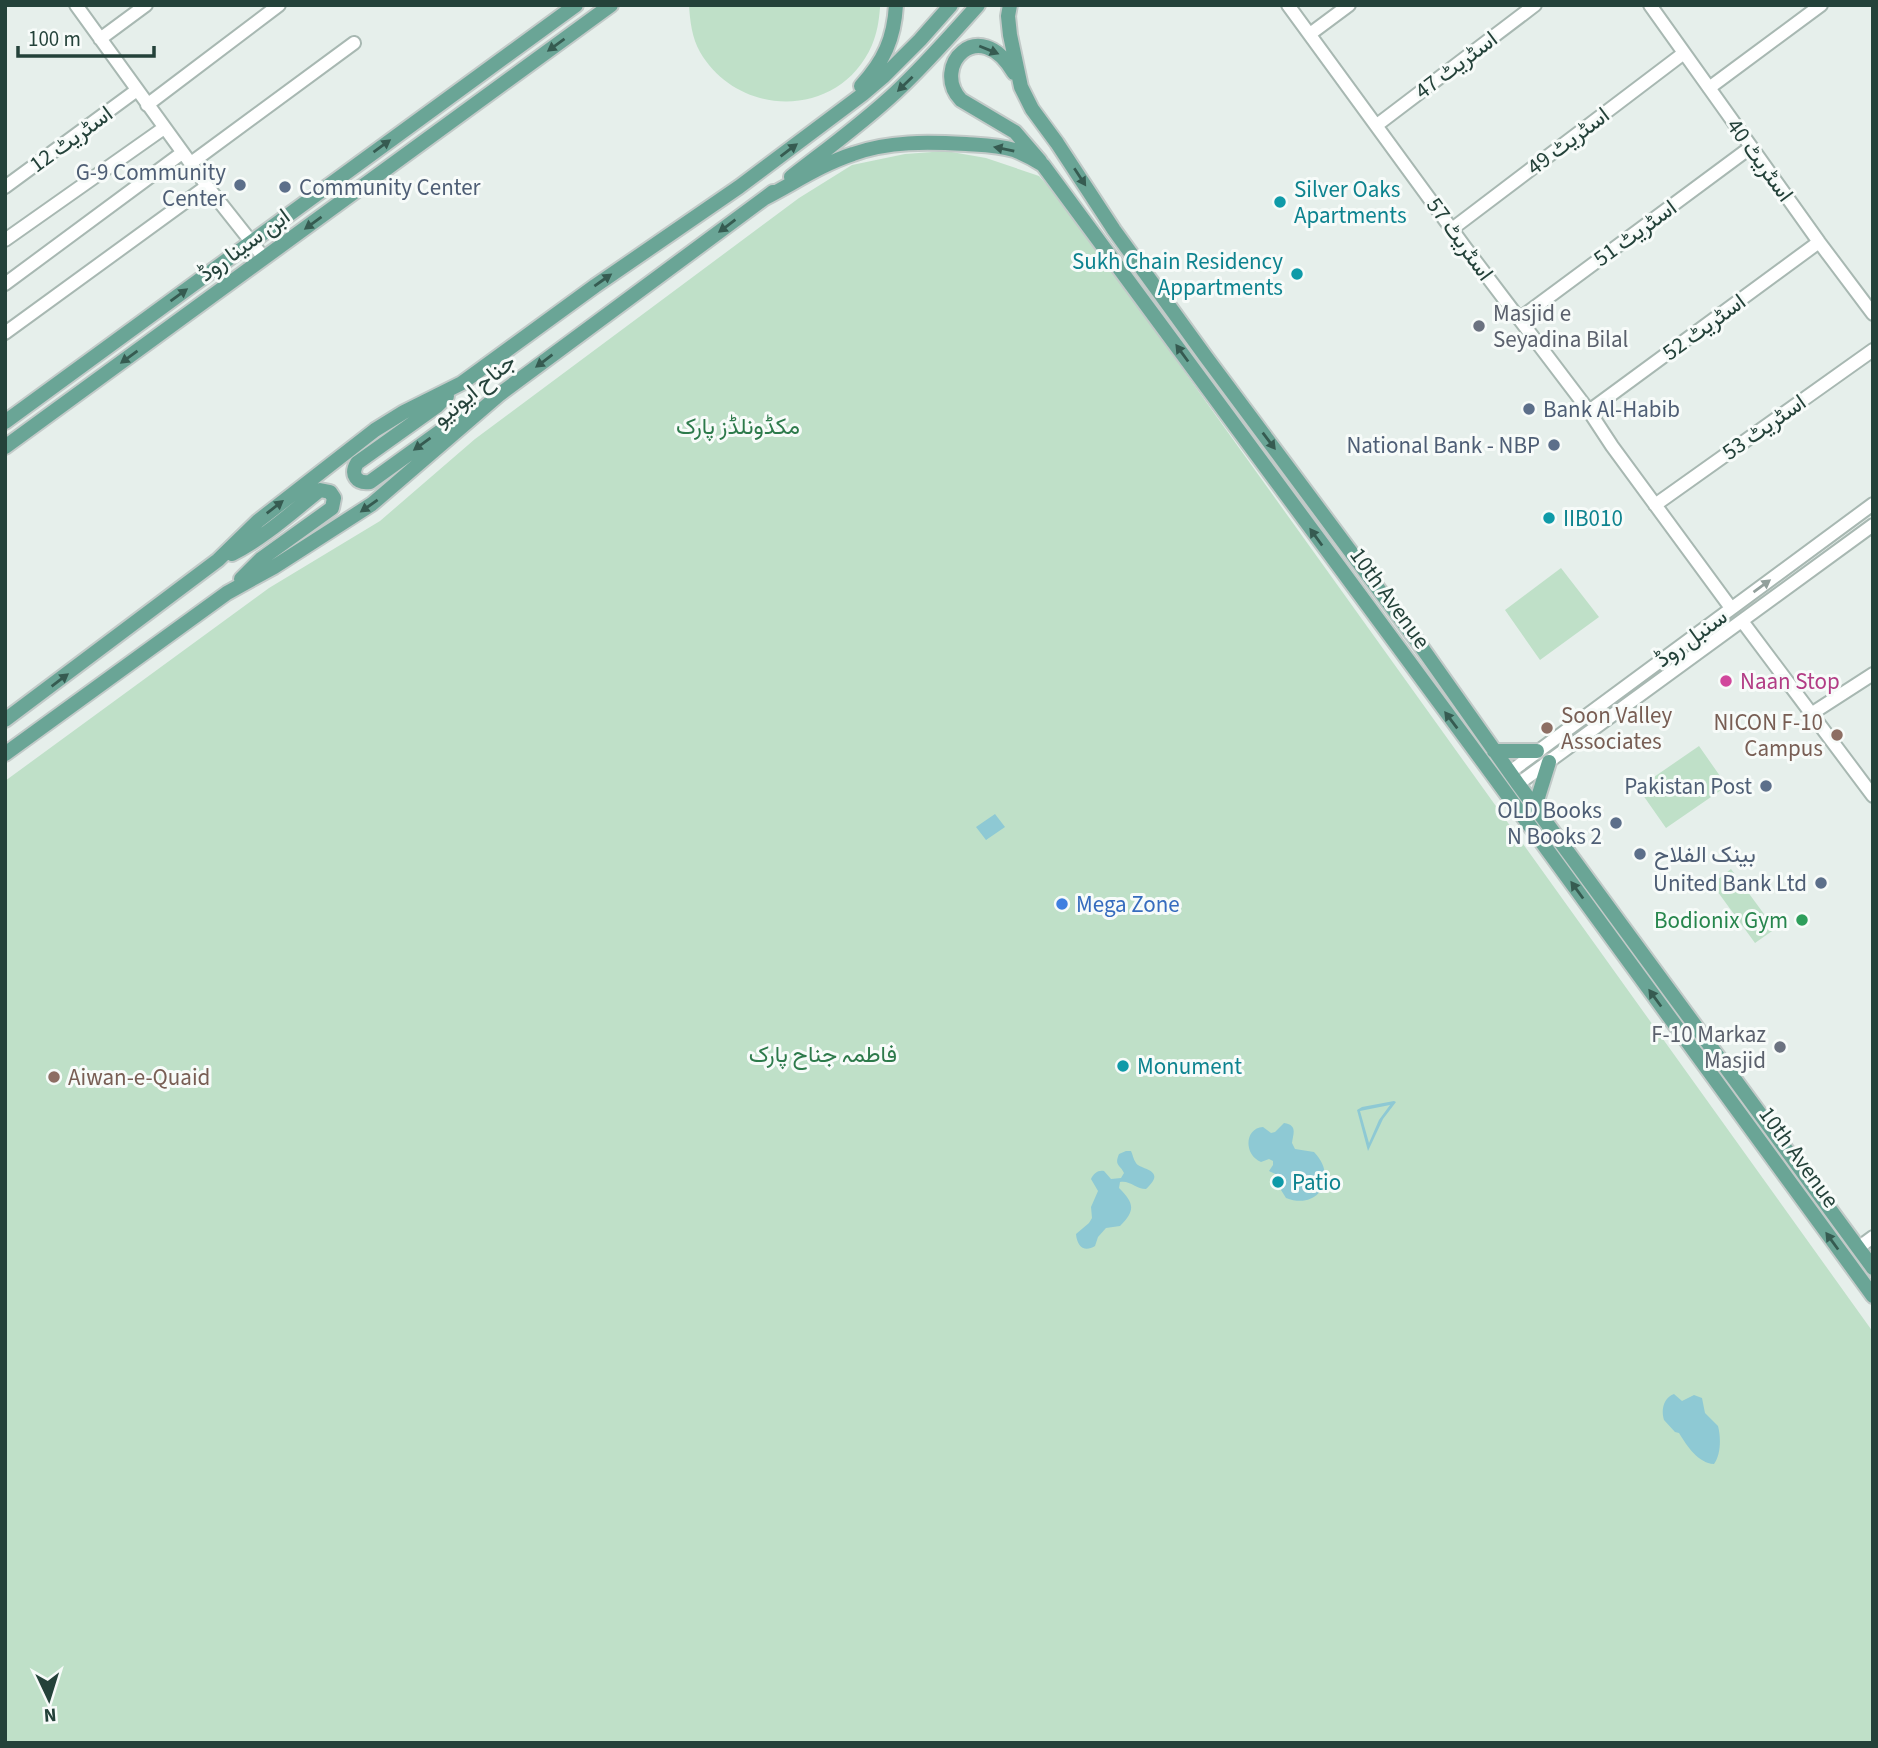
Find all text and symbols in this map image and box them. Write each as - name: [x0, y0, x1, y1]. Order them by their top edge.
- scale bar: [18, 14, 154, 58]
- street label: اسٹریٹ 47: [1408, 23, 1504, 107]
- text: 100 m: [28, 24, 81, 54]
- one-way arrow: [547, 38, 565, 52]
- one-way arrow: [979, 45, 1000, 56]
- one-way arrow: [896, 76, 913, 93]
- street label: اسٹریٹ 12: [22, 97, 120, 181]
- street label: اسٹریٹ 49: [1520, 99, 1616, 183]
- street label: اسٹریٹ 40: [1718, 111, 1802, 209]
- one-way arrow: [373, 139, 391, 153]
- one-way arrow: [780, 143, 798, 157]
- one-way arrow: [993, 143, 1015, 154]
- place label: G-9 Community Center: [76, 156, 227, 215]
- one-way arrow: [1073, 167, 1086, 187]
- place label: Community Center: [299, 171, 482, 204]
- place label: Silver Oaks Apartments: [1294, 173, 1407, 232]
- marker: G-9 Community Center: [232, 177, 248, 193]
- marker: Community Center: [277, 179, 293, 195]
- street label: اسٹریٹ 57: [1418, 190, 1502, 288]
- street label: اسٹریٹ 51: [1586, 191, 1684, 275]
- marker: Silver Oaks Apartments: [1272, 194, 1288, 210]
- street label: ابن سینا روڈ: [191, 200, 297, 290]
- one-way arrow: [304, 216, 322, 230]
- one-way arrow: [718, 219, 736, 233]
- place label: Sukh Chain Residency Appartments: [1072, 245, 1283, 304]
- marker: Sukh Chain Residency Appartments: [1289, 266, 1305, 282]
- one-way arrow: [594, 273, 612, 287]
- street label: اسٹریٹ 52: [1655, 285, 1753, 369]
- one-way arrow: [170, 289, 188, 303]
- place label: Masjid e Seyadina Bilal: [1493, 297, 1628, 356]
- marker: Masjid e Seyadina Bilal: [1471, 318, 1487, 334]
- one-way arrow: [1175, 344, 1189, 362]
- street label: جناح ایونیو: [425, 345, 523, 435]
- one-way arrow: [120, 349, 138, 363]
- one-way arrow: [535, 354, 553, 368]
- street label: اسٹریٹ 53: [1715, 386, 1813, 468]
- place label: Bank Al-Habib: [1543, 393, 1680, 426]
- marker: Bank Al-Habib: [1521, 401, 1537, 417]
- park label: مکڈونلڈز پارک: [676, 410, 800, 443]
- place label: National Bank - NBP: [1346, 429, 1540, 462]
- one-way arrow: [1262, 432, 1276, 451]
- one-way arrow: [414, 437, 432, 452]
- marker: National Bank - NBP: [1546, 437, 1562, 453]
- one-way arrow: [360, 499, 378, 513]
- one-way arrow: [267, 500, 284, 515]
- place label: IIB010: [1563, 502, 1623, 535]
- marker: IIB010: [1541, 510, 1557, 526]
- one-way arrow: [1309, 528, 1323, 546]
- street label: 10th Avenue: [1342, 540, 1438, 656]
- one-way arrow: [1753, 579, 1771, 593]
- street label: سنبل روڈ: [1648, 600, 1734, 676]
- place label: Naan Stop: [1740, 665, 1840, 698]
- one-way arrow: [51, 673, 69, 687]
- marker: Naan Stop: [1718, 673, 1734, 689]
- place label: Soon Valley Associates: [1561, 699, 1673, 758]
- place label: NICON F-10 Campus: [1713, 706, 1823, 765]
- one-way arrow: [1444, 711, 1459, 729]
- marker: Soon Valley Associates: [1539, 720, 1555, 736]
- marker: NICON F-10 Campus: [1829, 727, 1845, 743]
- place label: Pakistan Post: [1624, 770, 1752, 803]
- marker: Pakistan Post: [1758, 778, 1774, 794]
- place label: OLD Books N Books 2: [1497, 794, 1602, 853]
- marker: OLD Books N Books 2: [1608, 815, 1624, 831]
- place label: بینک الفلاح: [1654, 838, 1756, 871]
- marker: بینک الفلاح: [1632, 846, 1648, 862]
- place label: United Bank Ltd: [1653, 867, 1807, 900]
- marker: United Bank Ltd: [1813, 875, 1829, 891]
- one-way arrow: [1570, 881, 1584, 900]
- place label: Mega Zone: [1076, 888, 1180, 921]
- marker: Mega Zone: [1054, 896, 1070, 912]
- place label: Bodionix Gym: [1654, 904, 1788, 937]
- marker: Bodionix Gym: [1794, 912, 1810, 928]
- one-way arrow: [1648, 989, 1662, 1007]
- place label: F-10 Markaz Masjid: [1651, 1018, 1766, 1077]
- park label: فاطمہ جناح پارک: [749, 1038, 897, 1071]
- marker: F-10 Markaz Masjid: [1772, 1039, 1788, 1055]
- place label: Monument: [1137, 1050, 1242, 1083]
- marker: Monument: [1115, 1058, 1131, 1074]
- place label: Aiwan-e-Quaid: [68, 1061, 210, 1094]
- marker: Aiwan-e-Quaid: [46, 1069, 62, 1085]
- street label: 10th Avenue: [1751, 1099, 1847, 1215]
- place label: Patio: [1292, 1166, 1341, 1199]
- marker: Patio: [1270, 1174, 1286, 1190]
- one-way arrow: [1826, 1232, 1840, 1250]
- north arrow: [14, 1664, 84, 1734]
- text: N: [43, 1701, 57, 1728]

